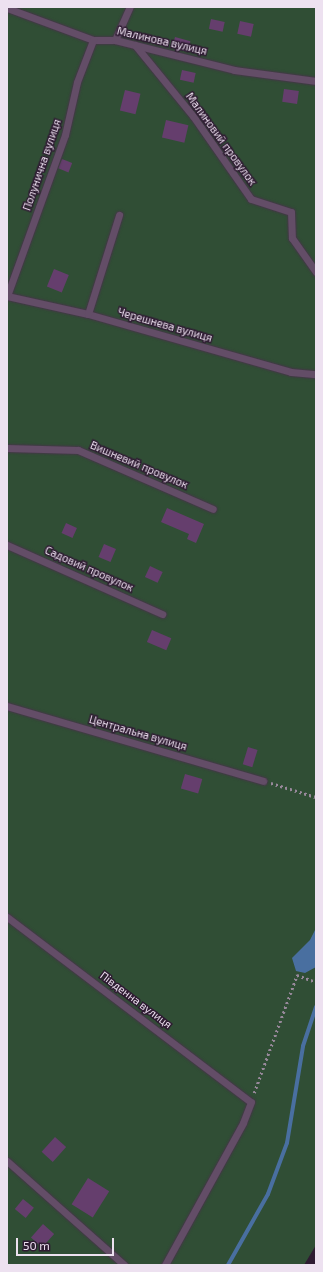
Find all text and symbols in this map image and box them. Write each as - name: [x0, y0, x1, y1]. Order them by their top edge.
- street label: Малинова вулиця: [116, 24, 208, 58]
- street label: Малиновий провулок: [183, 90, 259, 188]
- street label: Полунична вулиця: [20, 118, 64, 212]
- street label: Черешнева вулиця: [116, 305, 214, 345]
- street label: Вишневий провулок: [88, 438, 190, 492]
- street label: Садовий провулок: [43, 544, 135, 594]
- street label: Центральна вулиця: [88, 713, 188, 753]
- street label: Південна вулиця: [97, 969, 175, 1031]
- scale bar: [18, 1230, 116, 1256]
- text: 50 m: [23, 1238, 50, 1252]

